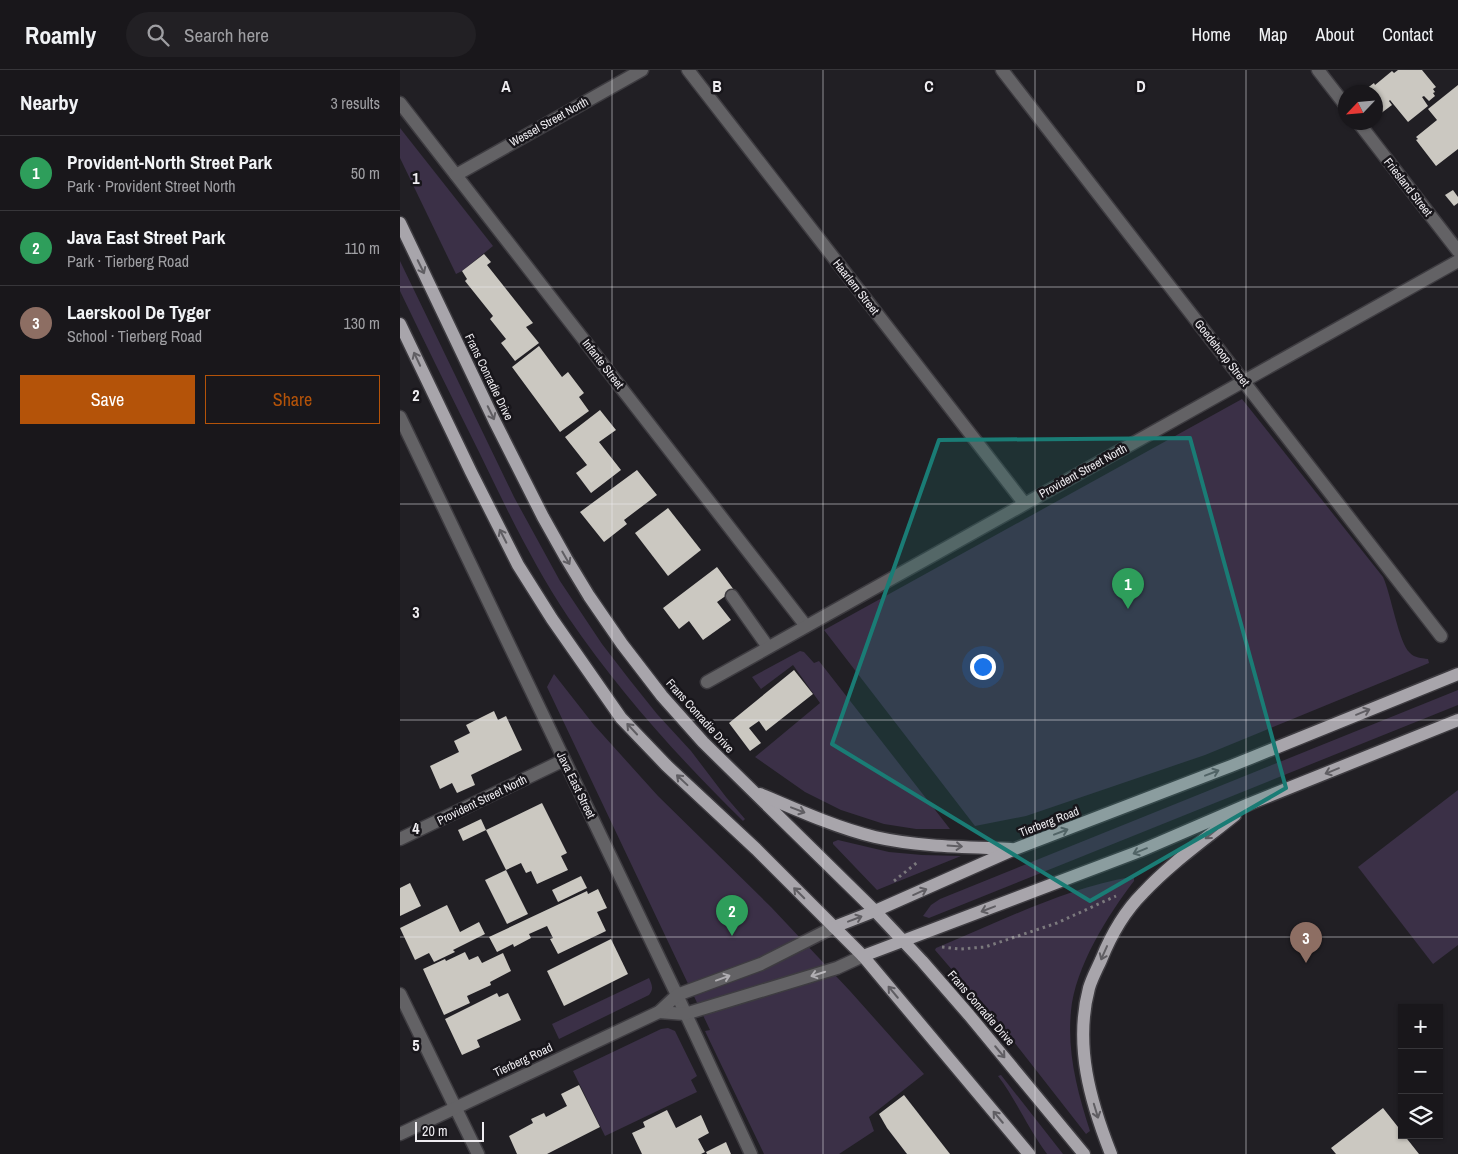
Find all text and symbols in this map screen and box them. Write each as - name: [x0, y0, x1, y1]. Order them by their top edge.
- search box: [126, 12, 476, 57]
- text: Roamly: [25, 19, 96, 51]
- icon: search: [144, 21, 172, 49]
- text: Search here: [184, 22, 269, 48]
- text: Home: [1191, 22, 1231, 47]
- text: Map: [1259, 22, 1288, 47]
- text: About: [1316, 22, 1354, 47]
- text: Contact: [1382, 22, 1433, 47]
- text: A: [501, 75, 511, 97]
- text: B: [712, 75, 722, 97]
- text: C: [924, 75, 934, 97]
- text: D: [1136, 75, 1146, 97]
- north arrow: [1338, 85, 1383, 130]
- text: Nearby: [20, 88, 78, 117]
- text: 3 results: [330, 92, 380, 114]
- street label: Wessel Street North: [507, 94, 591, 150]
- text: Provident-North Street Park: [67, 149, 272, 175]
- street label: Friesland Street: [1380, 154, 1436, 220]
- text: 1: [32, 162, 40, 184]
- text: 50 m: [351, 162, 380, 184]
- text: 1: [412, 167, 420, 189]
- text: Park · Provident Street North: [67, 175, 235, 197]
- text: Java East Street Park: [67, 224, 226, 250]
- text: 2: [32, 237, 40, 259]
- text: 110 m: [344, 237, 380, 259]
- text: Park · Tierberg Road: [67, 250, 189, 272]
- street label: Haarlem Street: [829, 256, 883, 318]
- one-way arrow: [417, 259, 426, 274]
- text: Laerskool De Tyger: [67, 299, 210, 325]
- text: 3: [32, 312, 40, 334]
- text: 130 m: [344, 312, 380, 334]
- street label: Goedehoop Street: [1191, 316, 1253, 390]
- text: School · Tierberg Road: [67, 325, 202, 347]
- street label: Frans Conradie Drive: [461, 331, 517, 423]
- street label: Infante Street: [579, 336, 628, 392]
- one-way arrow: [411, 352, 421, 367]
- button: Save: [20, 375, 195, 424]
- button: Share: [205, 375, 380, 424]
- text: 2: [412, 384, 420, 406]
- one-way arrow: [487, 406, 497, 421]
- street label: Provident Street North: [1036, 440, 1130, 502]
- one-way arrow: [498, 529, 507, 544]
- one-way arrow: [561, 550, 571, 565]
- pin: 1: [1112, 568, 1144, 609]
- text: 3: [412, 601, 420, 623]
- your location: [970, 654, 996, 680]
- street label: Frans Conradie Drive: [662, 675, 738, 757]
- one-way arrow: [1355, 707, 1370, 717]
- one-way arrow: [626, 723, 638, 735]
- street label: Java East Street: [553, 749, 599, 821]
- one-way arrow: [1324, 767, 1339, 776]
- one-way arrow: [1204, 768, 1220, 777]
- street label: Provident Street North: [434, 771, 530, 829]
- one-way arrow: [676, 774, 689, 786]
- street label: Tierberg Road: [1017, 803, 1081, 841]
- one-way arrow: [790, 806, 805, 815]
- text: 4: [412, 817, 420, 839]
- one-way arrow: [1053, 827, 1068, 836]
- one-way arrow: [1205, 829, 1218, 840]
- one-way arrow: [947, 842, 963, 851]
- one-way arrow: [1133, 846, 1148, 856]
- one-way arrow: [912, 886, 927, 896]
- one-way arrow: [793, 887, 806, 899]
- pin: 2: [716, 895, 748, 936]
- one-way arrow: [981, 905, 997, 914]
- one-way arrow: [846, 914, 862, 923]
- pin: 3: [1290, 922, 1322, 963]
- one-way arrow: [1098, 945, 1108, 960]
- street label: Frans Conradie Drive: [944, 967, 1018, 1049]
- one-way arrow: [810, 969, 826, 979]
- one-way arrow: [715, 973, 730, 982]
- one-way arrow: [888, 986, 899, 999]
- map controls: [1398, 1004, 1443, 1139]
- button: +: [1398, 1004, 1443, 1049]
- text: 5: [412, 1034, 420, 1056]
- street label: Tierberg Road: [491, 1039, 555, 1081]
- one-way arrow: [995, 1045, 1006, 1058]
- button: −: [1398, 1049, 1443, 1094]
- button: layers: [1398, 1094, 1443, 1139]
- one-way arrow: [1091, 1102, 1101, 1118]
- one-way arrow: [992, 1110, 1003, 1123]
- scale bar: [415, 1119, 484, 1142]
- text: 20 m: [422, 1122, 448, 1140]

